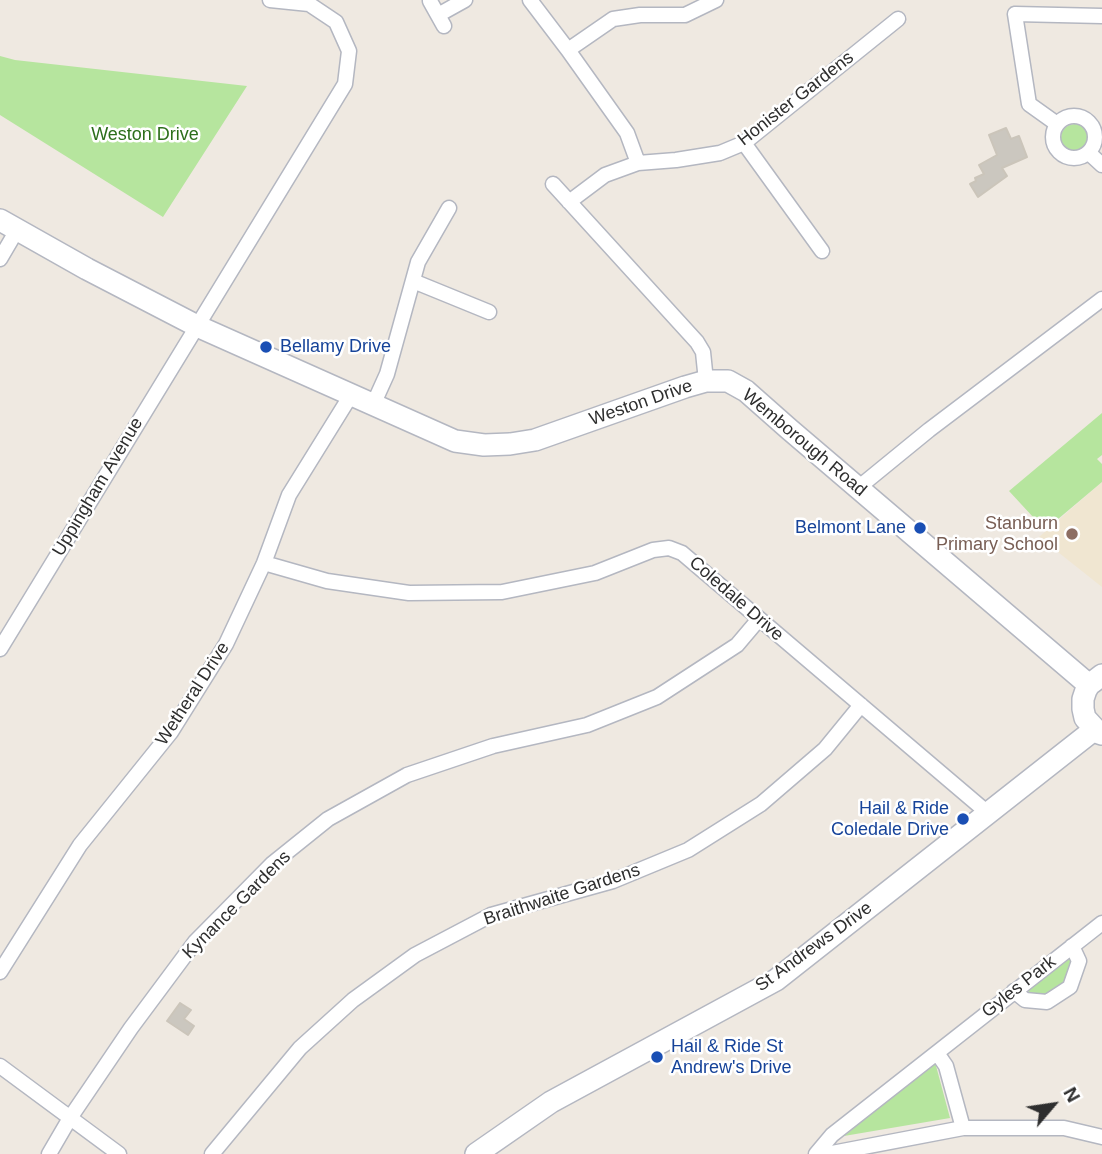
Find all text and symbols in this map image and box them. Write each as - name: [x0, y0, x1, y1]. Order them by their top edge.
- street label: Honister Gardens: [734, 47, 858, 151]
- park label: Weston Drive: [91, 124, 199, 146]
- place label: Bellamy Drive: [280, 336, 391, 358]
- marker: Bellamy Drive: [258, 339, 274, 355]
- street label: Weston Drive: [587, 375, 695, 431]
- street label: Wemborough Road: [737, 385, 871, 501]
- street label: Uppingham Avenue: [48, 414, 148, 560]
- place label: Stanburn Primary School: [936, 513, 1058, 556]
- place label: Belmont Lane: [795, 517, 906, 539]
- marker: Belmont Lane: [912, 520, 928, 536]
- marker: Stanburn Primary School: [1064, 526, 1080, 542]
- street label: Coledale Drive: [684, 552, 788, 646]
- street label: Wetheral Drive: [152, 638, 234, 750]
- place label: Hail & Ride Coledale Drive: [831, 798, 949, 840]
- marker: Hail & Ride Coledale Drive: [955, 811, 971, 827]
- street label: Kynance Gardens: [178, 846, 296, 964]
- street label: Braithwaite Gardens: [481, 860, 643, 930]
- street label: St Andrews Drive: [751, 897, 877, 997]
- street label: Gyles Park: [978, 951, 1060, 1023]
- place label: Hail & Ride St Andrew's Drive: [671, 1036, 791, 1078]
- marker: Hail & Ride St Andrew's Drive: [649, 1049, 665, 1065]
- north arrow: [1018, 1070, 1088, 1140]
- text: N: [1059, 1083, 1084, 1106]

